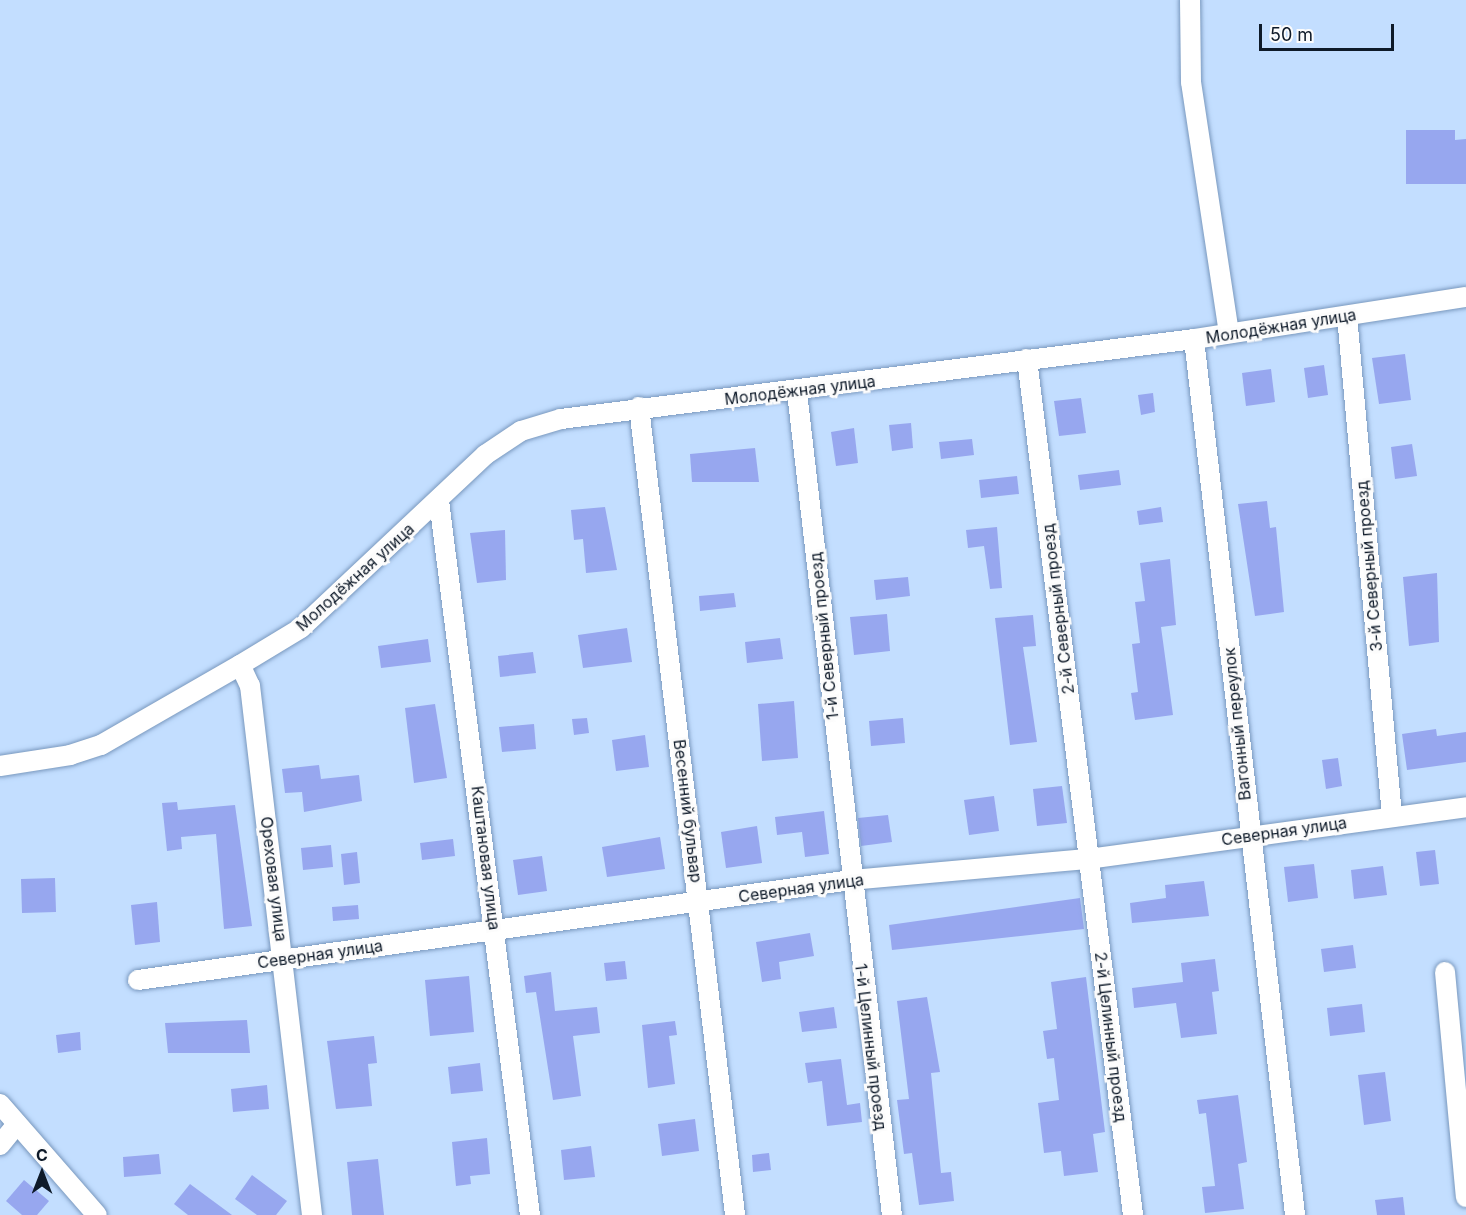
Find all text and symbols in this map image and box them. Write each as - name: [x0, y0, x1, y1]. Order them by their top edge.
- scale bar: [1262, 12, 1397, 50]
- text: 50 m: [1270, 24, 1313, 45]
- street label: Молодёжная улица: [1204, 305, 1358, 347]
- street label: Молодёжная улица: [723, 371, 877, 409]
- street label: 3-й Северный проезд: [1352, 480, 1386, 652]
- street label: Молодёжная улица: [292, 519, 418, 635]
- street label: 2-й Северный проезд: [1038, 523, 1078, 695]
- street label: 1-й Северный проезд: [806, 551, 842, 721]
- street label: Вагонный переулок: [1219, 647, 1255, 801]
- street label: Весенний бульвар: [670, 738, 706, 884]
- street label: Каштановая улица: [468, 785, 504, 931]
- street label: Северная улица: [1220, 813, 1348, 849]
- street label: Ореховая улица: [257, 815, 291, 943]
- street label: Северная улица: [737, 870, 865, 906]
- street label: Северная улица: [256, 936, 384, 972]
- street label: 2-й Целинный проезд: [1091, 951, 1131, 1123]
- street label: 1-й Целинный проезд: [851, 962, 891, 1132]
- north arrow: [12, 1143, 72, 1203]
- text: С: [36, 1145, 48, 1165]

